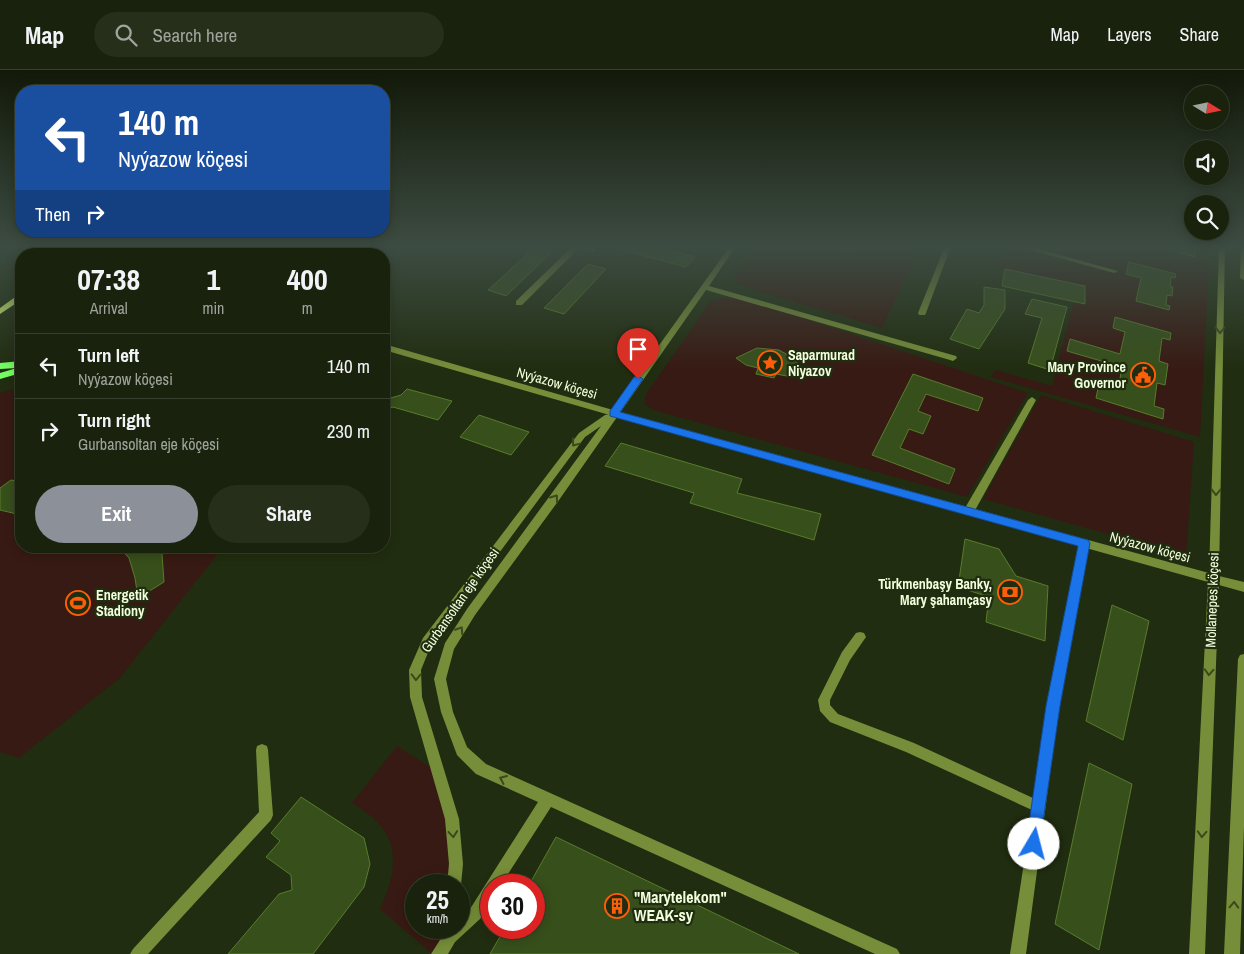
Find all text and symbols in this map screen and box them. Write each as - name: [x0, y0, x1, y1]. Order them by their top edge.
- search box: [94, 12, 444, 57]
- text: Map: [25, 19, 64, 51]
- icon: search: [112, 21, 140, 49]
- text: Search here: [152, 22, 237, 48]
- text: Map: [1051, 22, 1079, 47]
- text: Layers: [1107, 22, 1152, 47]
- text: Share: [1180, 22, 1219, 47]
- north arrow: [1184, 85, 1229, 130]
- map controls: [1184, 85, 1229, 240]
- text: 140 m: [118, 99, 199, 146]
- icon: left: [35, 105, 100, 170]
- button: sound: [1184, 140, 1229, 185]
- text: Nyýazow köçesi: [118, 144, 248, 174]
- button: search: [1184, 195, 1229, 240]
- icon: right: [81, 200, 109, 228]
- text: Then: [35, 201, 71, 227]
- text: 07:38: [77, 259, 140, 299]
- text: 1: [207, 259, 220, 299]
- text: 400: [287, 259, 328, 299]
- text: Arrival: [90, 297, 128, 319]
- text: min: [202, 297, 224, 319]
- text: m: [302, 297, 313, 319]
- one-way arrow: [1214, 326, 1225, 334]
- pin: [617, 328, 659, 379]
- icon: arrive: [624, 335, 652, 363]
- text: Turn left: [78, 342, 139, 368]
- place label: Saparmurad Niyazov: [788, 346, 855, 380]
- place icon: Saparmurad Niyazov: [757, 350, 783, 376]
- icon: left: [35, 352, 63, 380]
- text: 140 m: [327, 353, 370, 379]
- place label: Mary Province Governor: [1048, 358, 1127, 392]
- public building icon: Mary Province Governor: [1130, 362, 1156, 388]
- street label: Nyýazow köçesi: [515, 363, 599, 403]
- text: Nyýazow köçesi: [78, 368, 173, 390]
- text: Turn right: [78, 407, 150, 433]
- icon: right: [35, 417, 63, 445]
- text: 230 m: [327, 418, 370, 444]
- text: Gurbansoltan eje köçesi: [78, 433, 220, 455]
- one-way arrow: [572, 437, 581, 447]
- button: Exit: [35, 485, 198, 543]
- button: Share: [208, 485, 370, 543]
- one-way arrow: [1211, 488, 1221, 496]
- one-way arrow: [549, 494, 558, 504]
- street label: Nyýazow köçesi: [1108, 528, 1192, 566]
- street label: Gurbansoltan eje köçesi: [417, 544, 503, 656]
- street label: Mollanepes köçesi: [1201, 552, 1223, 648]
- place label: Türkmenbaşy Banky, Mary şahamçasy: [878, 575, 993, 609]
- bank icon: Türkmenbaşy Banky, Mary şahamçasy: [997, 579, 1023, 605]
- place label: Energetik Stadiony: [96, 586, 149, 620]
- sports icon: Energetik Stadiony: [65, 590, 91, 616]
- one-way arrow: [454, 626, 463, 636]
- one-way arrow: [1204, 668, 1215, 676]
- one-way arrow: [411, 673, 421, 681]
- one-way arrow: [499, 775, 508, 786]
- position arrow: [1007, 817, 1059, 869]
- one-way arrow: [447, 830, 458, 838]
- one-way arrow: [1197, 831, 1208, 839]
- speed limit sign: 30: [480, 874, 545, 939]
- text: 25: [426, 883, 449, 917]
- place label: "Marytelekom" WEAK-sy: [634, 886, 727, 926]
- building icon: "Marytelekom" WEAK-sy: [604, 893, 630, 919]
- one-way arrow: [1229, 901, 1239, 909]
- text: km/h: [427, 911, 448, 927]

